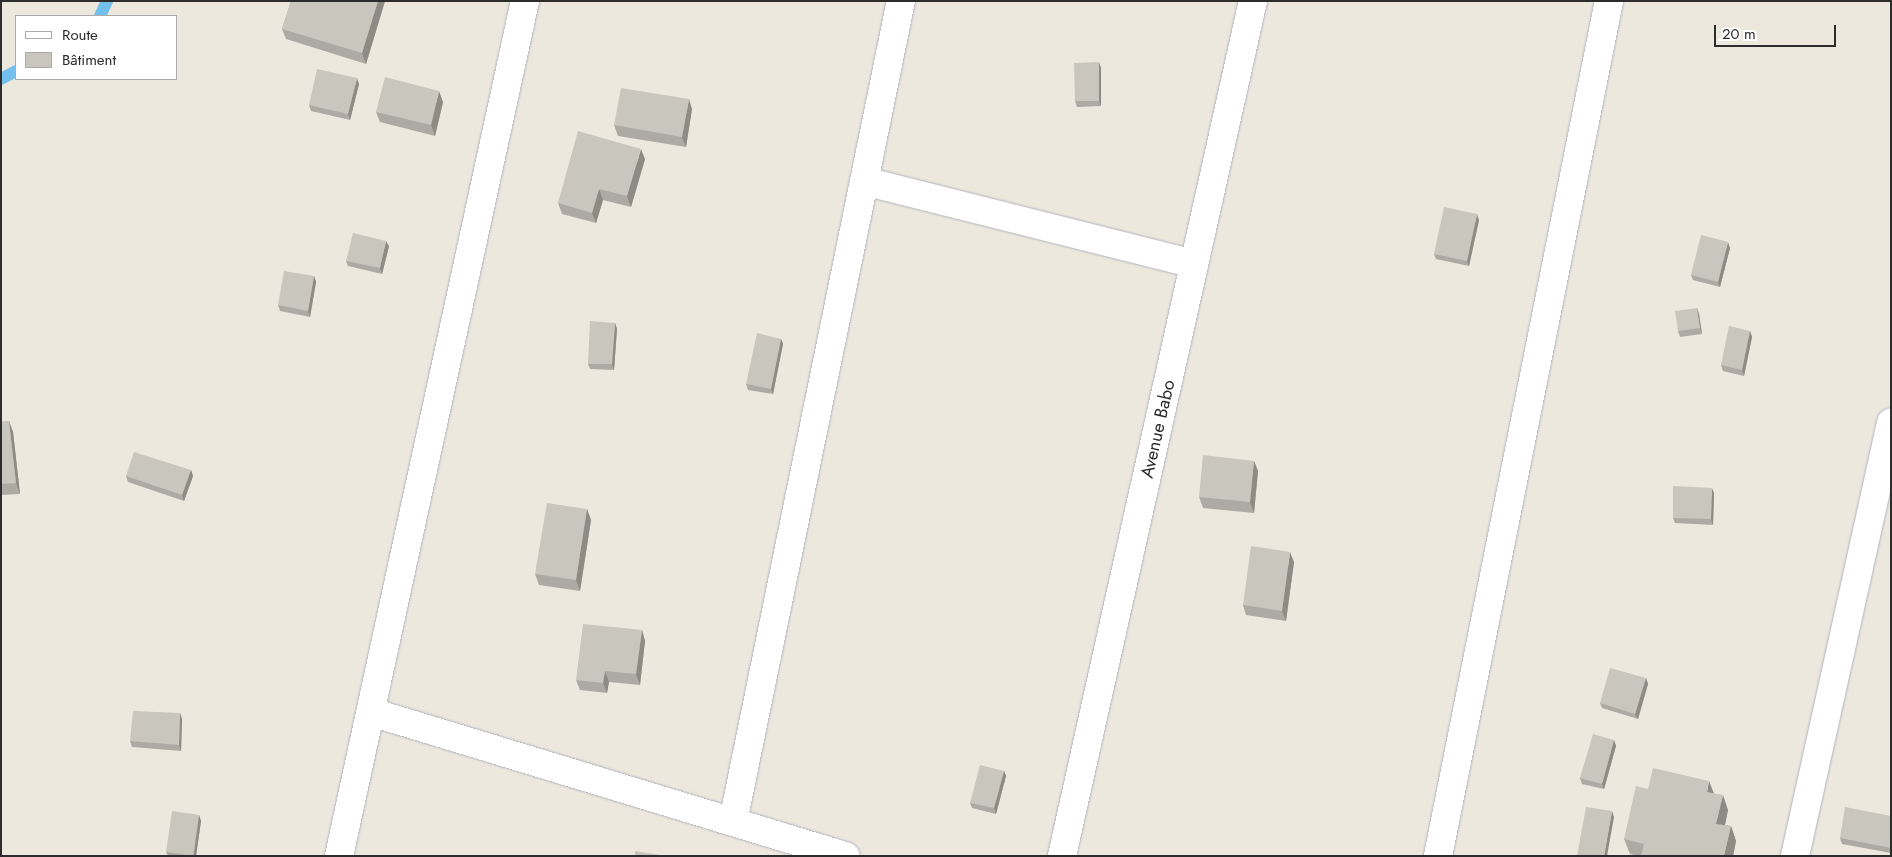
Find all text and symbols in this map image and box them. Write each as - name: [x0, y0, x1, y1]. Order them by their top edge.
- legend: [15, 15, 178, 80]
- scale bar: [1717, 15, 1840, 47]
- text: 20 m: [1722, 23, 1756, 45]
- text: Route: [62, 24, 98, 46]
- text: Bâtiment: [62, 49, 116, 71]
- street label: Avenue Babo: [1136, 378, 1180, 480]

